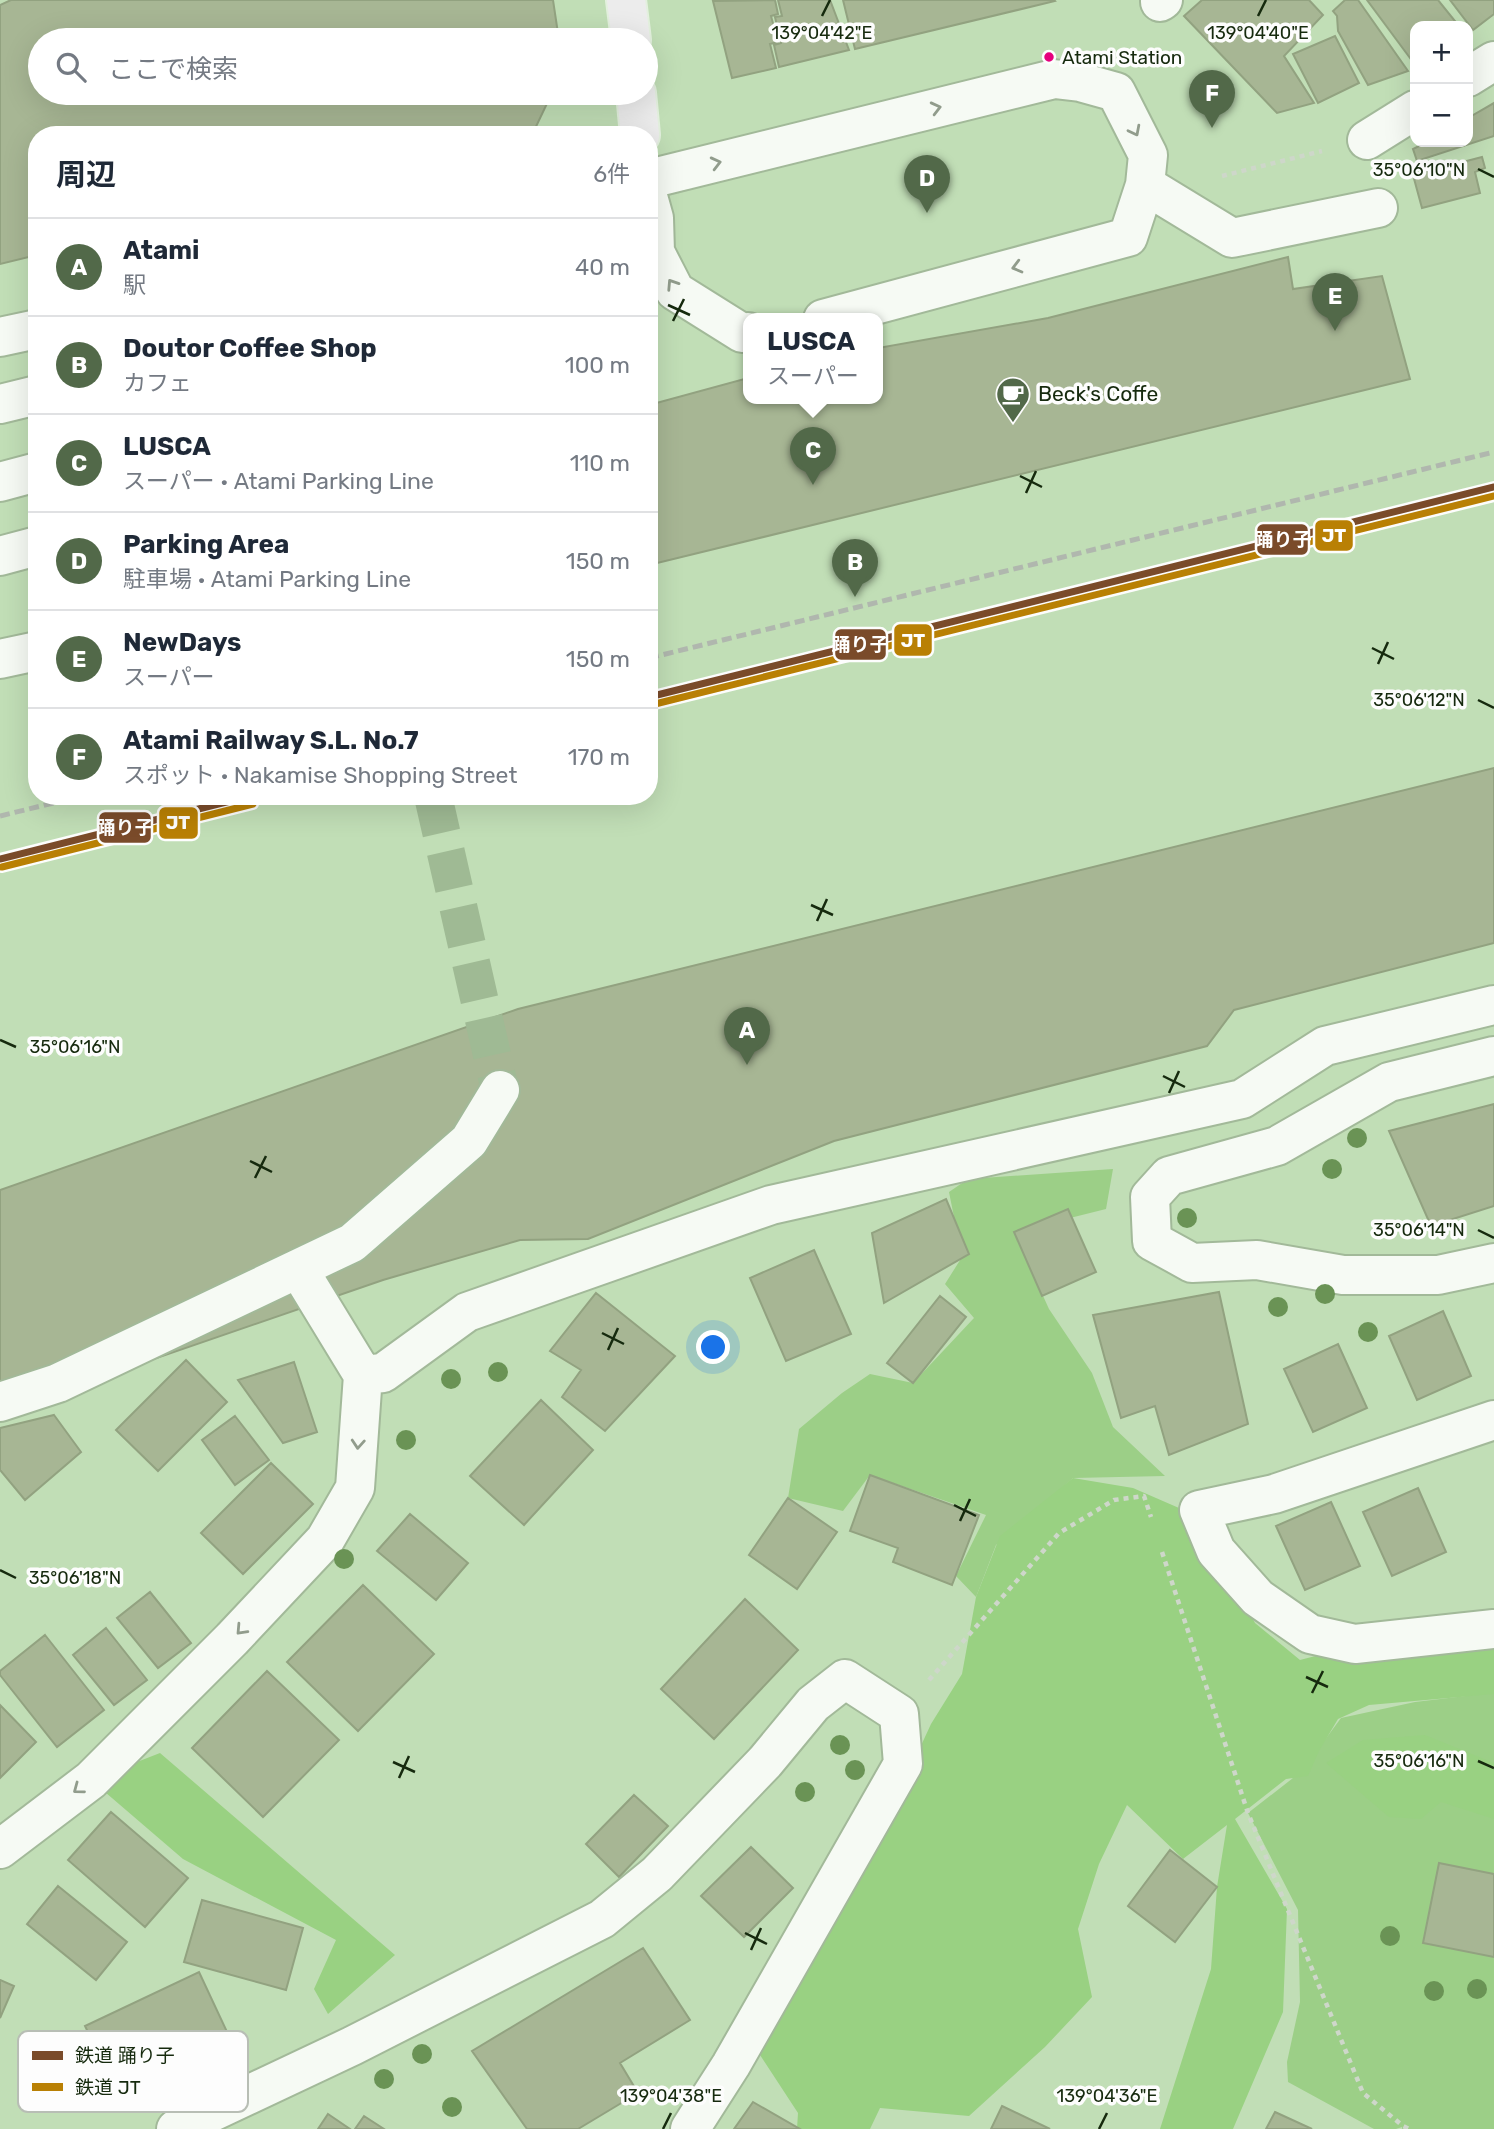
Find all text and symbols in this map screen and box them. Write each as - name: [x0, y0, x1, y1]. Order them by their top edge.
- map controls: [1410, 21, 1473, 147]
- button: +: [1410, 21, 1473, 84]
- text: 139°04'42"E: [772, 22, 872, 44]
- text: 139°04'40"E: [1207, 22, 1309, 44]
- search box: [28, 28, 658, 105]
- place label: Atami Station: [1062, 46, 1182, 69]
- icon: search: [52, 48, 90, 86]
- marker: Atami Station: [1042, 50, 1056, 64]
- text: ここで検索: [108, 54, 238, 85]
- pin: F: [1189, 70, 1235, 128]
- button: −: [1410, 84, 1473, 147]
- one-way arrow: [930, 102, 942, 116]
- one-way arrow: [1127, 124, 1141, 136]
- pin: D: [904, 155, 950, 213]
- text: 周辺: [56, 157, 116, 193]
- one-way arrow: [709, 157, 721, 171]
- text: 35°06'10"N: [1373, 159, 1465, 181]
- text: 6件: [593, 160, 630, 188]
- text: Atami: [123, 235, 199, 266]
- text: A: [71, 253, 87, 281]
- text: 40 m: [575, 253, 630, 281]
- one-way arrow: [1011, 259, 1023, 273]
- text: 駅: [123, 271, 146, 299]
- pin: E: [1312, 273, 1358, 331]
- one-way arrow: [668, 279, 681, 292]
- popup: [743, 313, 883, 404]
- text: LUSCA: [767, 326, 855, 357]
- text: Doutor Coffee Shop: [123, 333, 377, 364]
- text: B: [71, 351, 87, 379]
- text: 100 m: [565, 351, 630, 379]
- text: スーパー: [767, 362, 859, 390]
- text: カフェ: [123, 369, 192, 397]
- cafe icon: Beck's Coffe: [994, 375, 1032, 424]
- place label: Beck's Coffe: [1038, 381, 1158, 406]
- pin: C: [790, 427, 836, 485]
- text: LUSCA: [123, 431, 211, 462]
- text: C: [71, 449, 87, 477]
- text: 110 m: [570, 449, 630, 477]
- text: スーパー · Atami Parking Line: [123, 467, 434, 495]
- line badge: JT: [1314, 519, 1354, 552]
- line badge: 踊り子: [1256, 523, 1309, 556]
- text: JT: [1322, 524, 1346, 547]
- text: 踊り子: [1254, 528, 1312, 551]
- text: Parking Area: [123, 529, 289, 560]
- pin: B: [832, 539, 878, 597]
- text: D: [71, 547, 87, 575]
- text: 150 m: [566, 547, 630, 575]
- text: 駐車場 · Atami Parking Line: [123, 565, 411, 593]
- line badge: JT: [893, 623, 933, 657]
- text: NewDays: [123, 627, 241, 658]
- line badge: 踊り子: [834, 628, 887, 661]
- text: JT: [901, 629, 925, 652]
- text: 踊り子: [831, 633, 889, 656]
- text: E: [72, 645, 86, 673]
- text: 150 m: [566, 645, 630, 673]
- text: スーパー: [123, 663, 215, 691]
- text: 35°06'12"N: [1373, 689, 1465, 711]
- text: Atami Railway S.L. No.7: [123, 725, 419, 756]
- text: F: [72, 743, 86, 771]
- text: 170 m: [568, 743, 630, 771]
- text: スポット · Nakamise Shopping Street: [123, 761, 517, 789]
- line badge: JT: [158, 806, 199, 840]
- line badge: 踊り子: [98, 811, 152, 844]
- text: JT: [166, 811, 190, 834]
- text: 踊り子: [96, 816, 154, 839]
- pin: A: [724, 1007, 770, 1065]
- text: 35°06'16"N: [29, 1036, 121, 1058]
- text: 35°06'14"N: [1373, 1219, 1465, 1241]
- your location: [696, 1330, 730, 1364]
- one-way arrow: [351, 1438, 366, 1449]
- text: 35°06'18"N: [29, 1567, 121, 1589]
- one-way arrow: [236, 1622, 249, 1635]
- text: 35°06'16"N: [1373, 1750, 1465, 1772]
- one-way arrow: [74, 1781, 86, 1793]
- legend: [18, 2031, 248, 2112]
- text: 鉄道 踊り子: [75, 2044, 175, 2067]
- text: 鉄道 JT: [75, 2076, 141, 2099]
- text: 139°04'38"E: [620, 2085, 722, 2107]
- text: 139°04'36"E: [1057, 2085, 1157, 2107]

